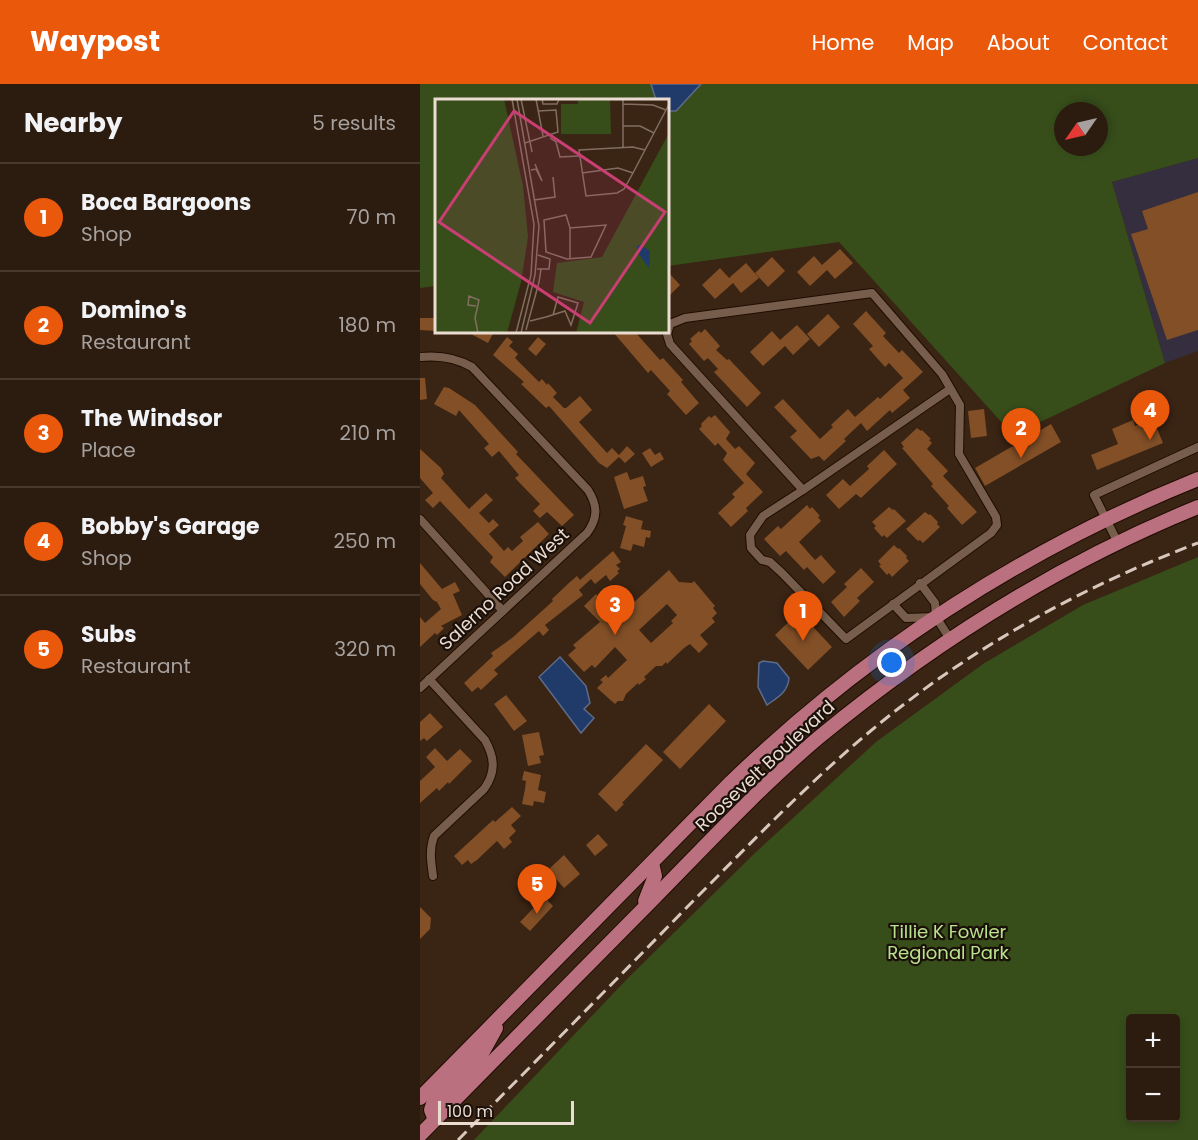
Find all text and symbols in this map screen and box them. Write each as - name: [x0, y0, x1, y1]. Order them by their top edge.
- text: Waypost: [30, 22, 160, 61]
- text: Home: [812, 28, 874, 57]
- text: Map: [907, 28, 954, 57]
- text: About: [987, 28, 1050, 57]
- text: Contact: [1083, 28, 1168, 57]
- inset map: [435, 99, 669, 333]
- north arrow: [1054, 102, 1108, 156]
- text: Nearby: [24, 105, 122, 141]
- text: 5 results: [312, 109, 396, 137]
- text: Boca Bargoons: [81, 187, 251, 218]
- text: 1: [40, 203, 47, 231]
- text: 70 m: [347, 203, 396, 231]
- text: Shop: [81, 220, 132, 248]
- text: Domino's: [81, 295, 187, 326]
- text: 2: [38, 311, 49, 339]
- text: 180 m: [338, 311, 396, 339]
- text: Restaurant: [81, 328, 191, 356]
- pin: 4: [1130, 390, 1170, 440]
- text: The Windsor: [81, 403, 222, 434]
- pin: 2: [1002, 408, 1040, 458]
- text: 3: [37, 419, 50, 447]
- text: 210 m: [340, 419, 396, 447]
- text: Place: [81, 436, 136, 464]
- text: Bobby's Garage: [81, 511, 260, 542]
- street label: Salerno Road West: [433, 522, 574, 655]
- text: 4: [37, 527, 50, 555]
- text: 250 m: [333, 527, 396, 555]
- text: Shop: [81, 544, 132, 572]
- pin: 3: [596, 586, 634, 635]
- pin: 1: [784, 592, 823, 641]
- text: Subs: [81, 619, 137, 650]
- text: 5: [37, 635, 50, 663]
- text: 320 m: [334, 635, 396, 663]
- your location: [877, 648, 906, 677]
- text: Restaurant: [81, 652, 191, 680]
- street label: Roosevelt Boulevard: [689, 694, 840, 837]
- pin: 5: [518, 864, 556, 914]
- park label: Tillie K Fowler Regional Park: [887, 919, 1010, 965]
- map controls: [1126, 1014, 1180, 1122]
- button: +: [1126, 1014, 1180, 1068]
- button: −: [1126, 1068, 1180, 1122]
- scale bar: [438, 1098, 574, 1126]
- text: 100 m: [447, 1100, 493, 1123]

